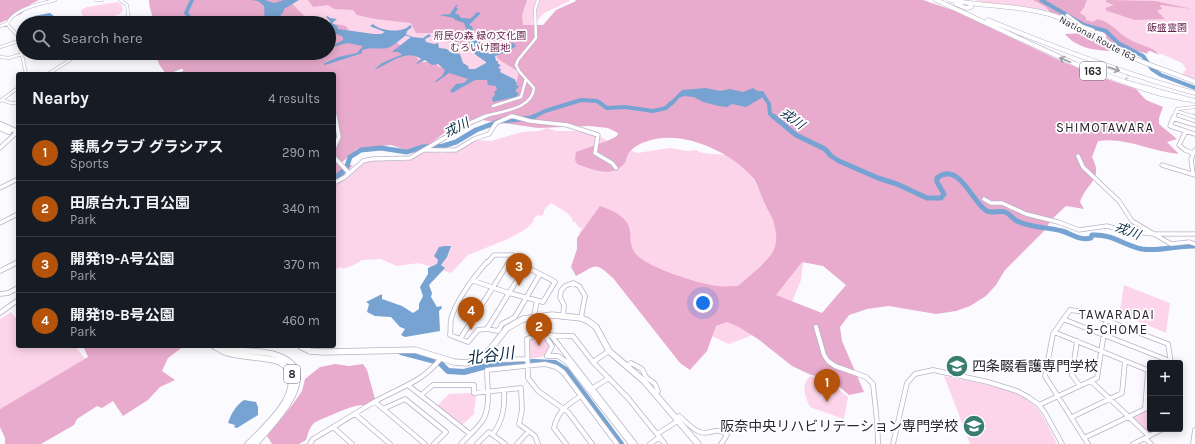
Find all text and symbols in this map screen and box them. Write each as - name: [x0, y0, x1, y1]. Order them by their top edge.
- street label: National Route 163: [1057, 14, 1138, 64]
- search box: [16, 16, 336, 60]
- park label: 飯盛霊園: [1147, 22, 1187, 34]
- icon: search: [30, 27, 52, 49]
- text: Search here: [62, 29, 143, 47]
- park label: 府民の森 緑の文化園 むろいけ園地: [434, 30, 526, 54]
- one-way arrow: [1059, 55, 1071, 63]
- road number: 163: [1080, 62, 1106, 80]
- one-way arrow: [1108, 66, 1120, 74]
- text: Nearby: [32, 88, 89, 108]
- text: 4 results: [268, 91, 320, 106]
- water label: 戎川: [778, 105, 809, 133]
- water label: 戎川: [441, 114, 473, 140]
- district label: SHIMOTAWARA: [1056, 120, 1154, 135]
- text: 乗馬クラブ グラシアス: [70, 138, 224, 156]
- text: 1: [43, 145, 47, 160]
- text: 290 m: [282, 145, 320, 160]
- text: Sports: [70, 156, 109, 171]
- text: 田原台九丁目公園: [70, 194, 190, 212]
- text: 2: [41, 201, 49, 216]
- text: 340 m: [282, 201, 320, 216]
- text: Park: [70, 212, 96, 227]
- water label: 戎川: [1113, 219, 1145, 243]
- text: 開発19-A号公園: [70, 250, 174, 268]
- pin: 3: [506, 253, 532, 286]
- text: 3: [41, 257, 49, 272]
- text: 370 m: [283, 257, 320, 272]
- text: Park: [70, 268, 96, 283]
- your location: [693, 293, 713, 313]
- pin: 4: [458, 297, 484, 330]
- text: 開発19-B号公園: [70, 306, 175, 324]
- district label: TAWARADAI 5-CHOME: [1079, 307, 1155, 337]
- text: 4: [41, 313, 49, 328]
- text: 460 m: [282, 313, 320, 328]
- pin: 2: [526, 313, 552, 346]
- text: Park: [70, 324, 96, 339]
- water label: 北谷川: [465, 343, 517, 368]
- school or university icon: 四条畷看護専門学校: [944, 353, 970, 379]
- place label: 四条畷看護専門学校: [972, 358, 1098, 375]
- map controls: [1147, 360, 1183, 432]
- button: +: [1147, 360, 1183, 396]
- road number: 8: [284, 365, 300, 383]
- pin: 1: [814, 369, 840, 402]
- button: −: [1147, 396, 1183, 432]
- school or university icon: 阪奈中央リハビリテーション専門学校: [961, 413, 987, 439]
- place label: 阪奈中央リハビリテーション専門学校: [720, 418, 958, 435]

